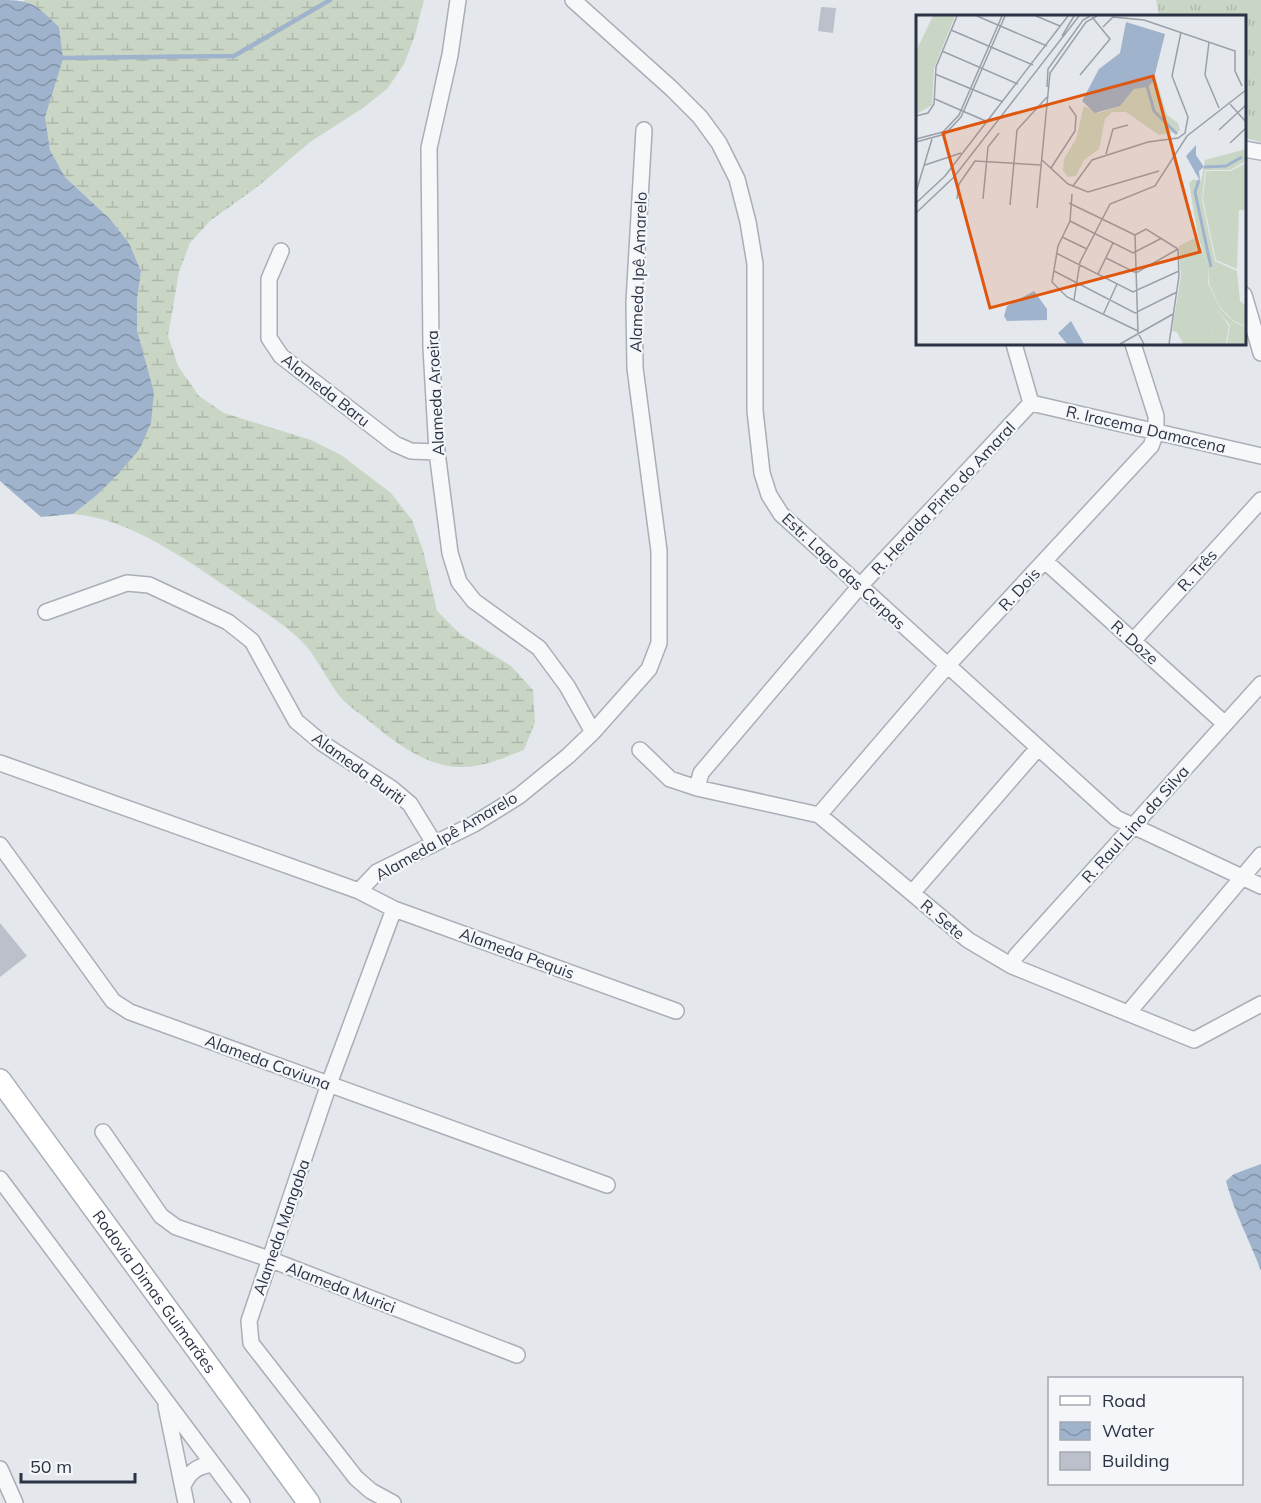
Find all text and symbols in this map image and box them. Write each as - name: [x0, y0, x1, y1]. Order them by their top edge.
- inset map: [916, 15, 1246, 345]
- street label: Alameda Ipê Amarelo: [625, 191, 651, 353]
- street label: Alameda Aroeira: [422, 330, 448, 456]
- street label: Alameda Baru: [278, 349, 374, 431]
- street label: R. Iracema Damacena: [1064, 401, 1228, 457]
- street label: R. Heralda Pinto do Amaral: [867, 417, 1019, 579]
- street label: Estr. Lago das Carpas: [778, 508, 910, 634]
- street label: R. Três: [1173, 545, 1221, 595]
- street label: R. Dois: [994, 563, 1044, 615]
- street label: R. Doze: [1107, 616, 1163, 668]
- street label: Alameda Buriti: [308, 727, 410, 809]
- street label: R. Raul Lino da Silva: [1077, 761, 1193, 887]
- street label: Alameda Ipê Amarelo: [371, 787, 521, 885]
- street label: R. Sete: [917, 895, 969, 943]
- street label: Alameda Pequis: [457, 923, 577, 983]
- street label: Alameda Caviuna: [203, 1030, 333, 1094]
- street label: Alameda Mangaba: [248, 1156, 314, 1298]
- street label: Rodovia Dimas Guimarães: [88, 1206, 221, 1377]
- street label: Alameda Murici: [283, 1257, 399, 1317]
- legend: [1048, 1377, 1243, 1485]
- text: Road: [1102, 1389, 1146, 1412]
- text: Water: [1102, 1419, 1155, 1442]
- scale bar: [21, 1446, 135, 1484]
- text: Building: [1102, 1449, 1170, 1472]
- text: 50 m: [30, 1455, 72, 1478]

